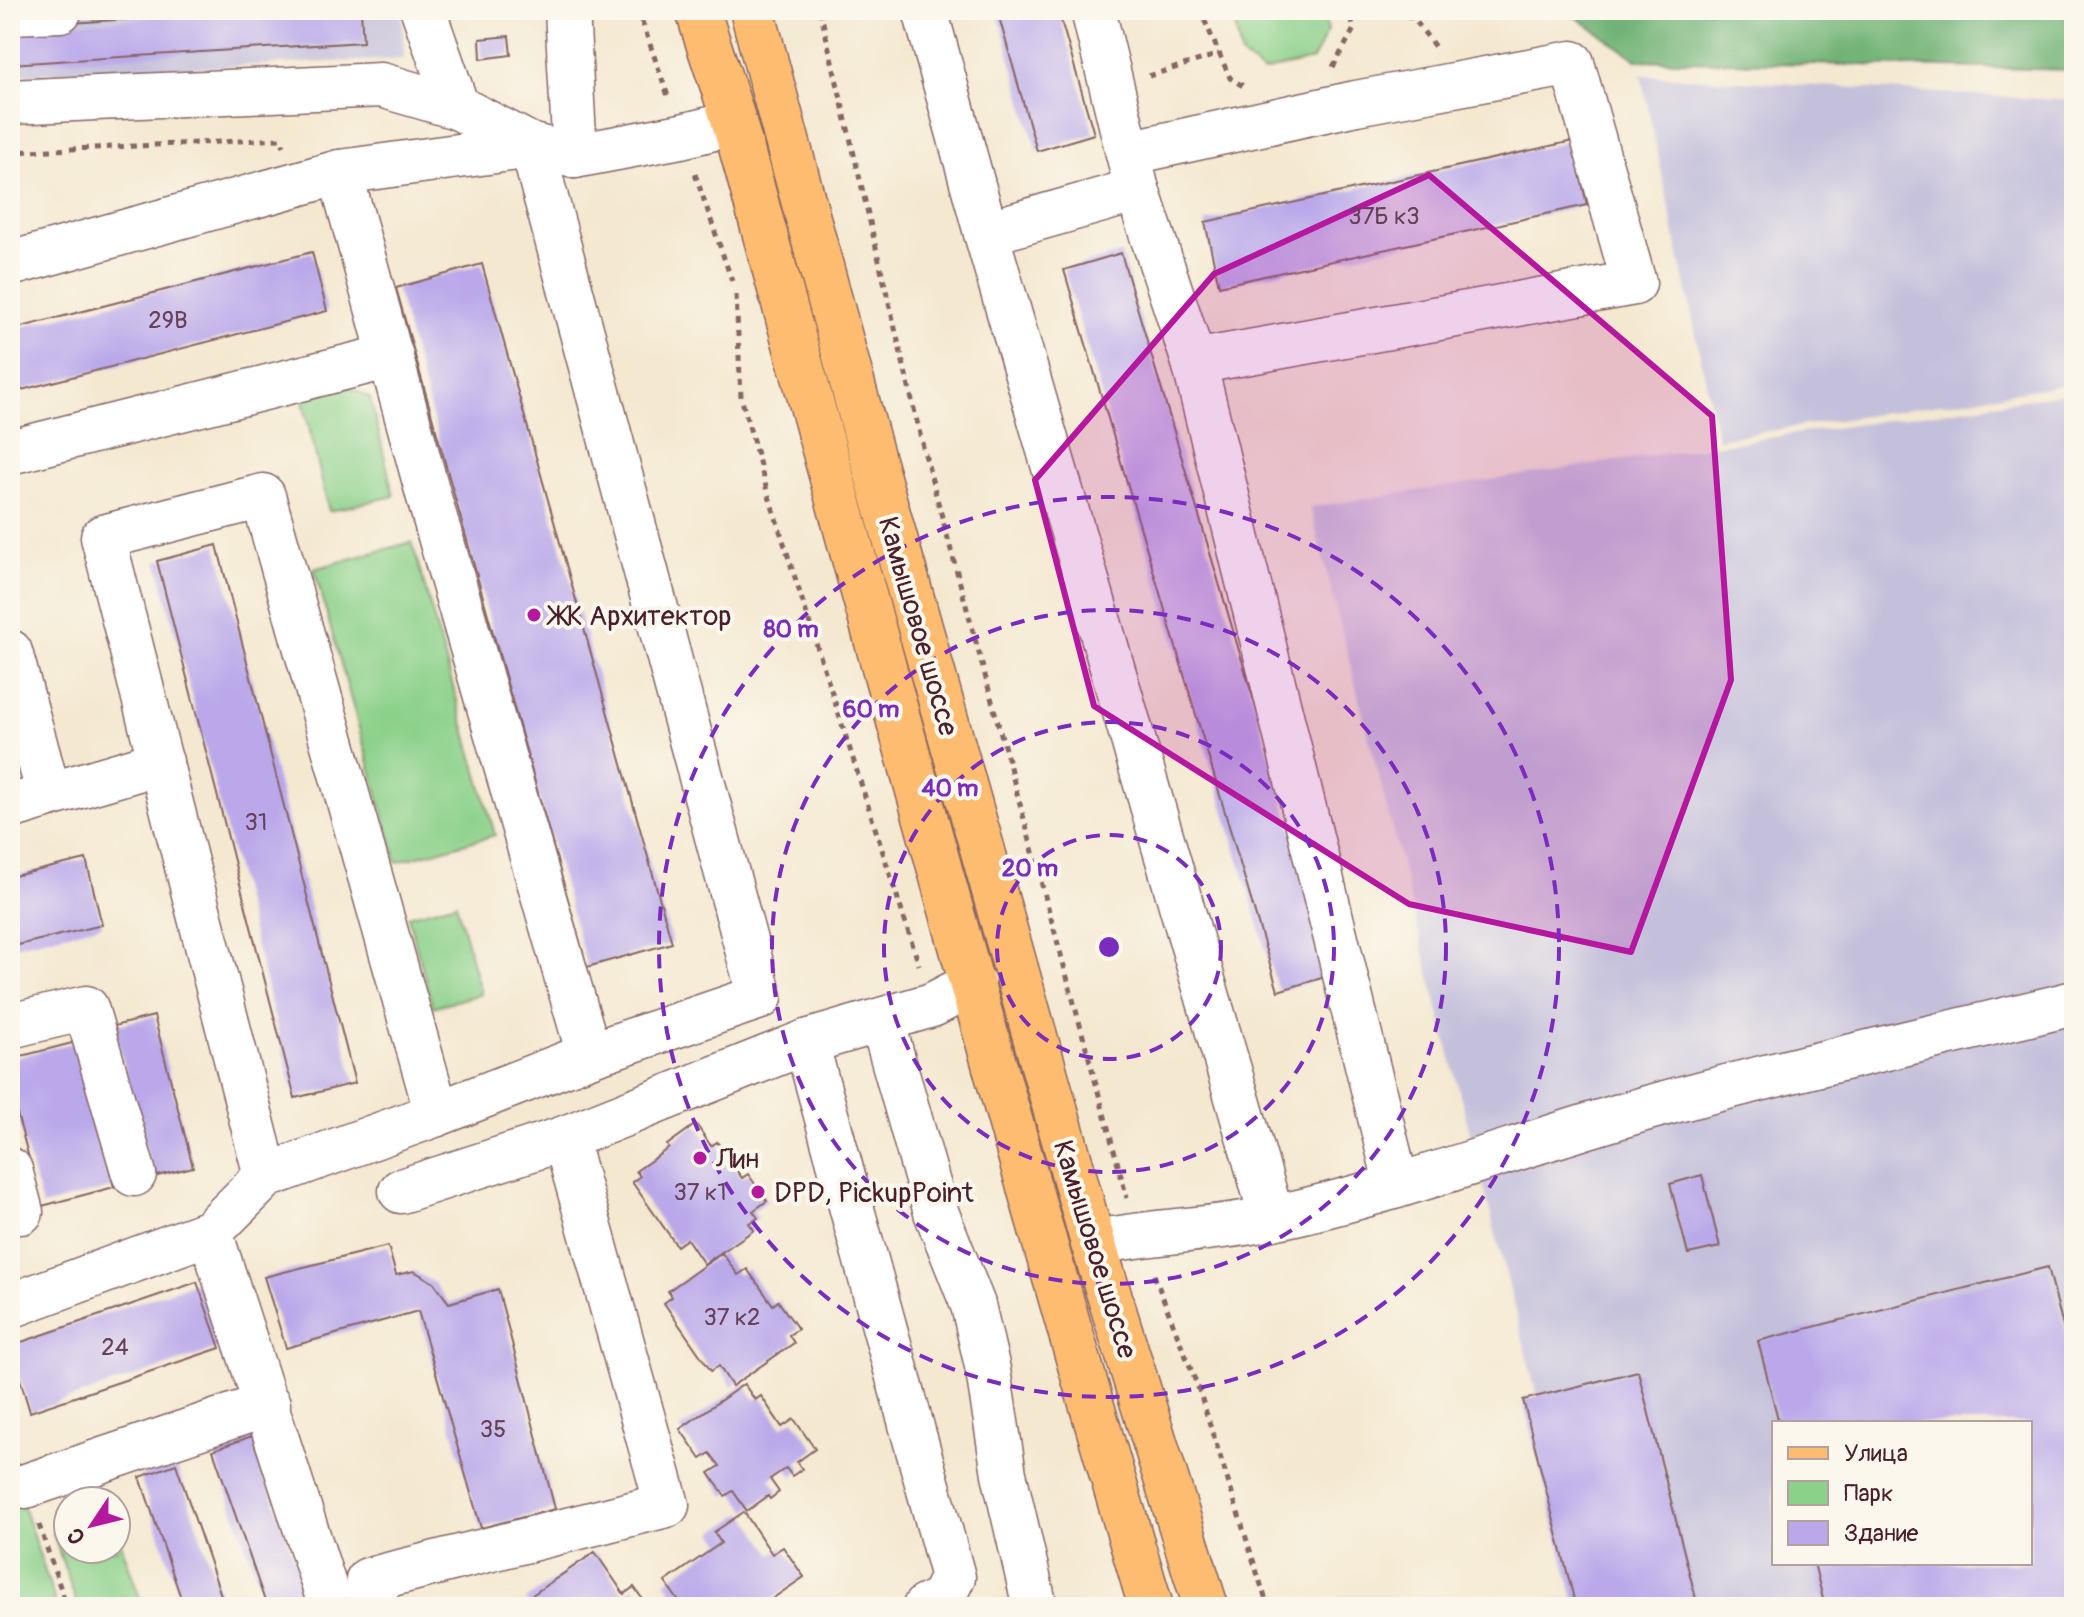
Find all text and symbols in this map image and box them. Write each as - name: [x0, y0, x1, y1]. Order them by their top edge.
- house number: 37Б к3: [1348, 202, 1420, 231]
- house number: 29В: [148, 306, 188, 335]
- street label: Камышовое шоссе: [870, 513, 966, 740]
- place label: ЖК Архитектор: [546, 599, 731, 634]
- marker: ЖК Архитектор: [525, 606, 543, 624]
- text: 80 m: [763, 615, 819, 644]
- text: 60 m: [843, 695, 899, 724]
- text: 40 m: [922, 774, 978, 803]
- house number: 31: [245, 808, 267, 837]
- text: 20 m: [1002, 854, 1058, 883]
- centre of rings: [1095, 933, 1123, 961]
- street label: Камышовое шоссе: [1045, 1136, 1144, 1363]
- place label: Лин: [715, 1142, 759, 1177]
- marker: Лин: [691, 1149, 709, 1167]
- place label: DPD, PickupPoint: [774, 1176, 974, 1211]
- house number: 37 к1: [673, 1178, 727, 1207]
- marker: DPD, PickupPoint: [749, 1183, 767, 1201]
- house number: 37 к2: [703, 1303, 761, 1332]
- house number: 24: [101, 1333, 129, 1362]
- house number: 35: [480, 1415, 506, 1444]
- legend: [1772, 1421, 2032, 1565]
- text: Улица: [1844, 1439, 1908, 1468]
- text: Парк: [1844, 1479, 1893, 1508]
- north arrow: [52, 1485, 132, 1565]
- text: Здание: [1844, 1519, 1919, 1548]
- text: С: [61, 1522, 92, 1549]

